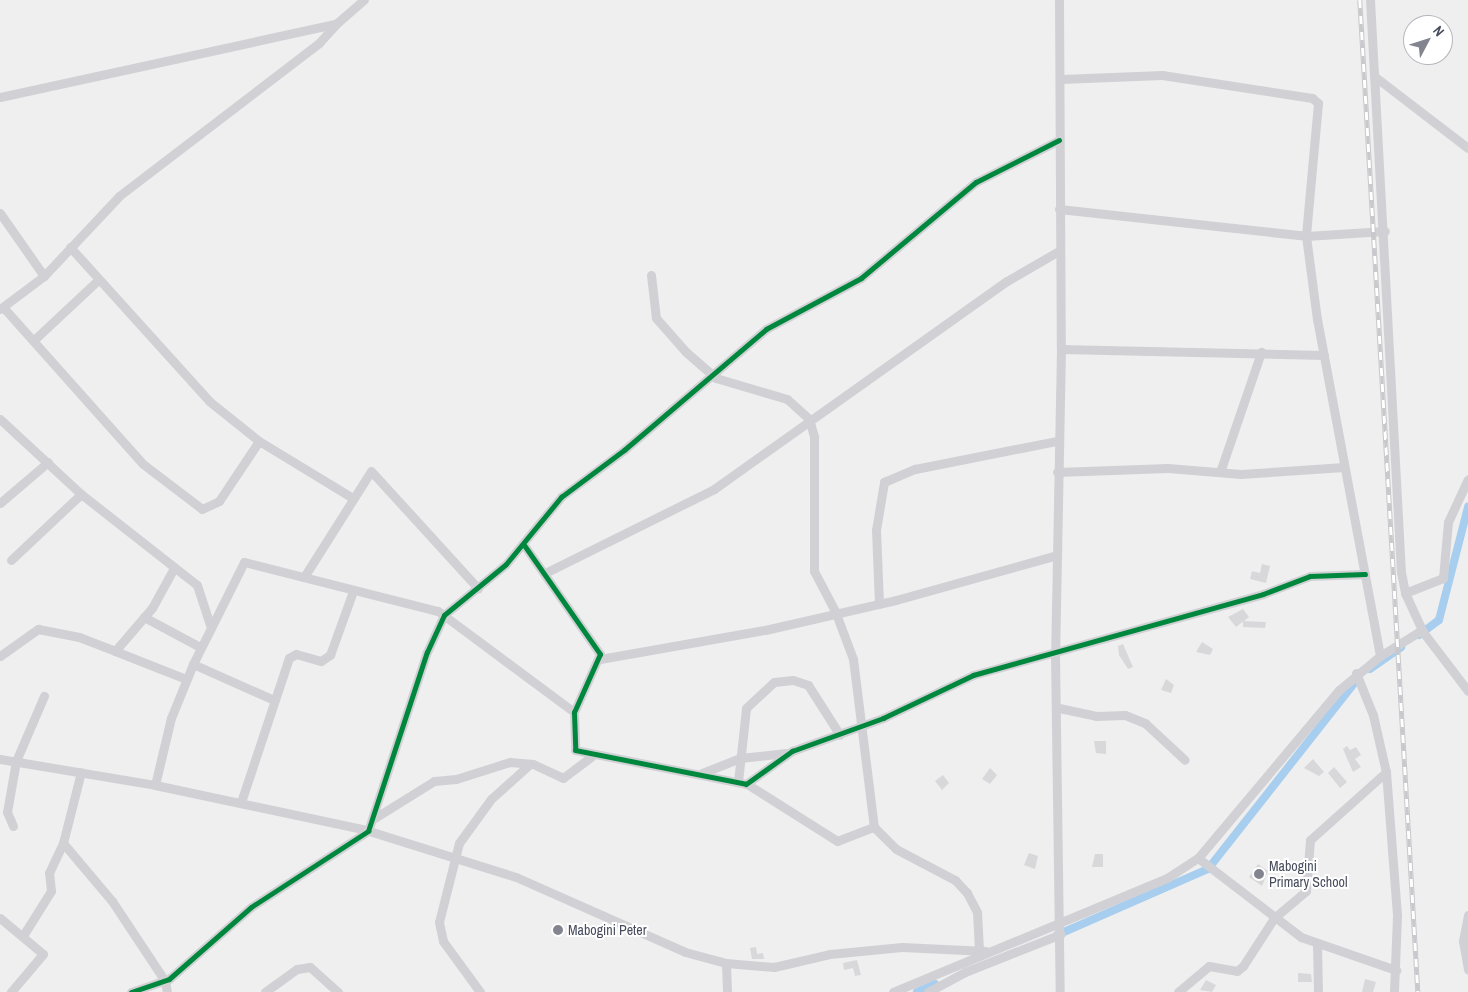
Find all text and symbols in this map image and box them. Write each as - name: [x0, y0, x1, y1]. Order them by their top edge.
- north arrow: [1403, 15, 1453, 65]
- text: N: [1429, 22, 1448, 40]
- place label: Mabogini Primary School: [1269, 858, 1347, 890]
- marker: Mabogini Primary School: [1253, 868, 1265, 880]
- place label: Mabogini Peter: [568, 922, 646, 938]
- marker: Mabogini Peter: [552, 924, 564, 936]

